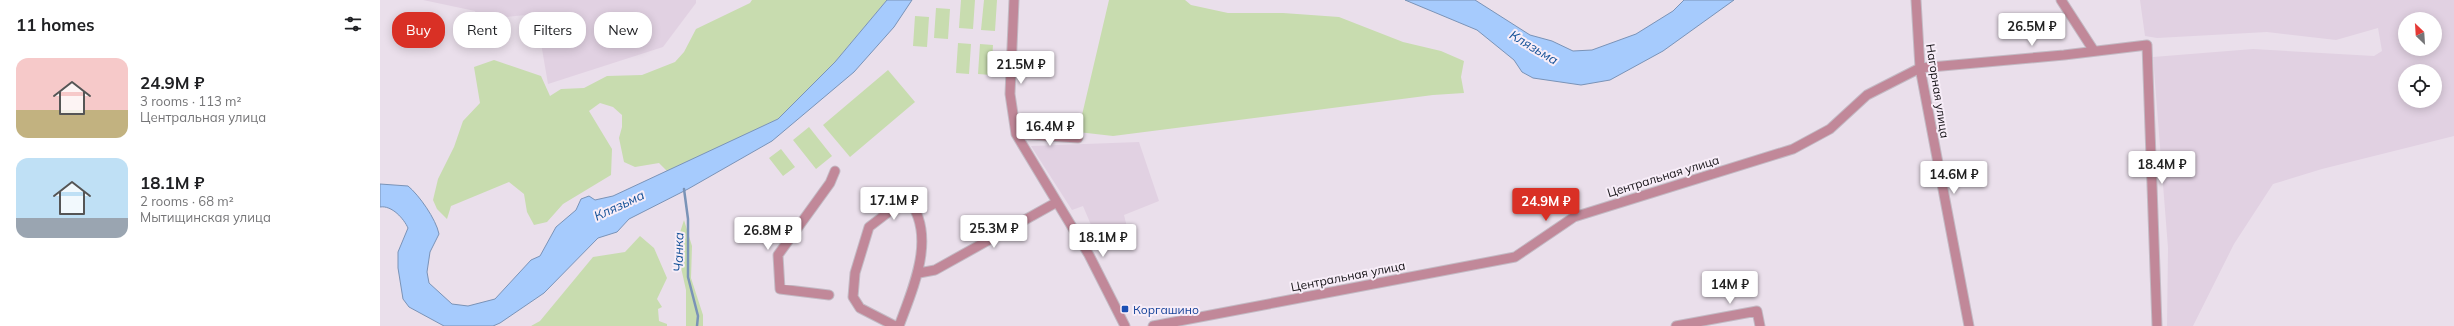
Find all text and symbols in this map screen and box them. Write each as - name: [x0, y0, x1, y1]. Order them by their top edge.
- chip: Buy: [392, 12, 445, 48]
- chip: Rent: [453, 12, 511, 48]
- chip: Filters: [519, 12, 586, 48]
- chip: New: [594, 12, 652, 48]
- north arrow: [2398, 12, 2442, 56]
- map controls: [2398, 12, 2442, 108]
- icon: filters: [342, 13, 364, 35]
- pin: 26.5M ₽: [1995, 13, 2069, 47]
- text: 11 homes: [16, 14, 95, 35]
- text: 26.5M ₽: [2007, 18, 2057, 34]
- water label: Клязьма: [1507, 26, 1561, 68]
- street label: Нагорная улица: [1923, 43, 1953, 139]
- pin: 21.5M ₽: [984, 51, 1058, 85]
- text: 21.5M ₽: [996, 56, 1046, 72]
- button: locate: [2398, 64, 2442, 108]
- text: 24.9M ₽: [140, 72, 204, 93]
- icon: home: [48, 74, 96, 122]
- text: 3 rooms · 113 m²: [140, 93, 241, 109]
- text: Центральная улица: [140, 109, 266, 125]
- pin: 16.4M ₽: [1013, 113, 1087, 147]
- text: 16.4M ₽: [1025, 118, 1075, 134]
- pin: 18.4M ₽: [2125, 151, 2199, 185]
- street label: Центральная улица: [1605, 152, 1721, 200]
- text: 18.4M ₽: [2137, 156, 2187, 172]
- pin: 14.6M ₽: [1917, 161, 1991, 195]
- text: 14.6M ₽: [1929, 166, 1979, 182]
- text: 18.1M ₽: [140, 172, 204, 193]
- icon: home: [48, 174, 96, 222]
- water label: Клязьма: [591, 186, 647, 224]
- pin: 17.1M ₽: [857, 187, 931, 221]
- pin: 24.9M ₽: [1509, 188, 1583, 222]
- text: 17.1M ₽: [869, 192, 919, 208]
- text: 2 rooms · 68 m²: [140, 193, 234, 209]
- text: 24.9M ₽: [1521, 193, 1571, 209]
- text: Мытищинская улица: [140, 209, 271, 225]
- pin: 25.3M ₽: [957, 215, 1031, 249]
- pin: 26.8M ₽: [731, 217, 805, 251]
- text: 25.3M ₽: [969, 220, 1019, 236]
- text: 26.8M ₽: [743, 222, 793, 238]
- pin: 18.1M ₽: [1066, 224, 1140, 258]
- text: 18.1M ₽: [1078, 229, 1128, 245]
- water label: Чанка: [670, 232, 686, 272]
- street label: Центральная улица: [1289, 258, 1407, 294]
- pin: 14M ₽: [1702, 271, 1758, 305]
- text: 14M ₽: [1711, 276, 1749, 292]
- place label: Коргашино: [1133, 302, 1199, 317]
- marker: Коргашино: [1120, 304, 1130, 314]

